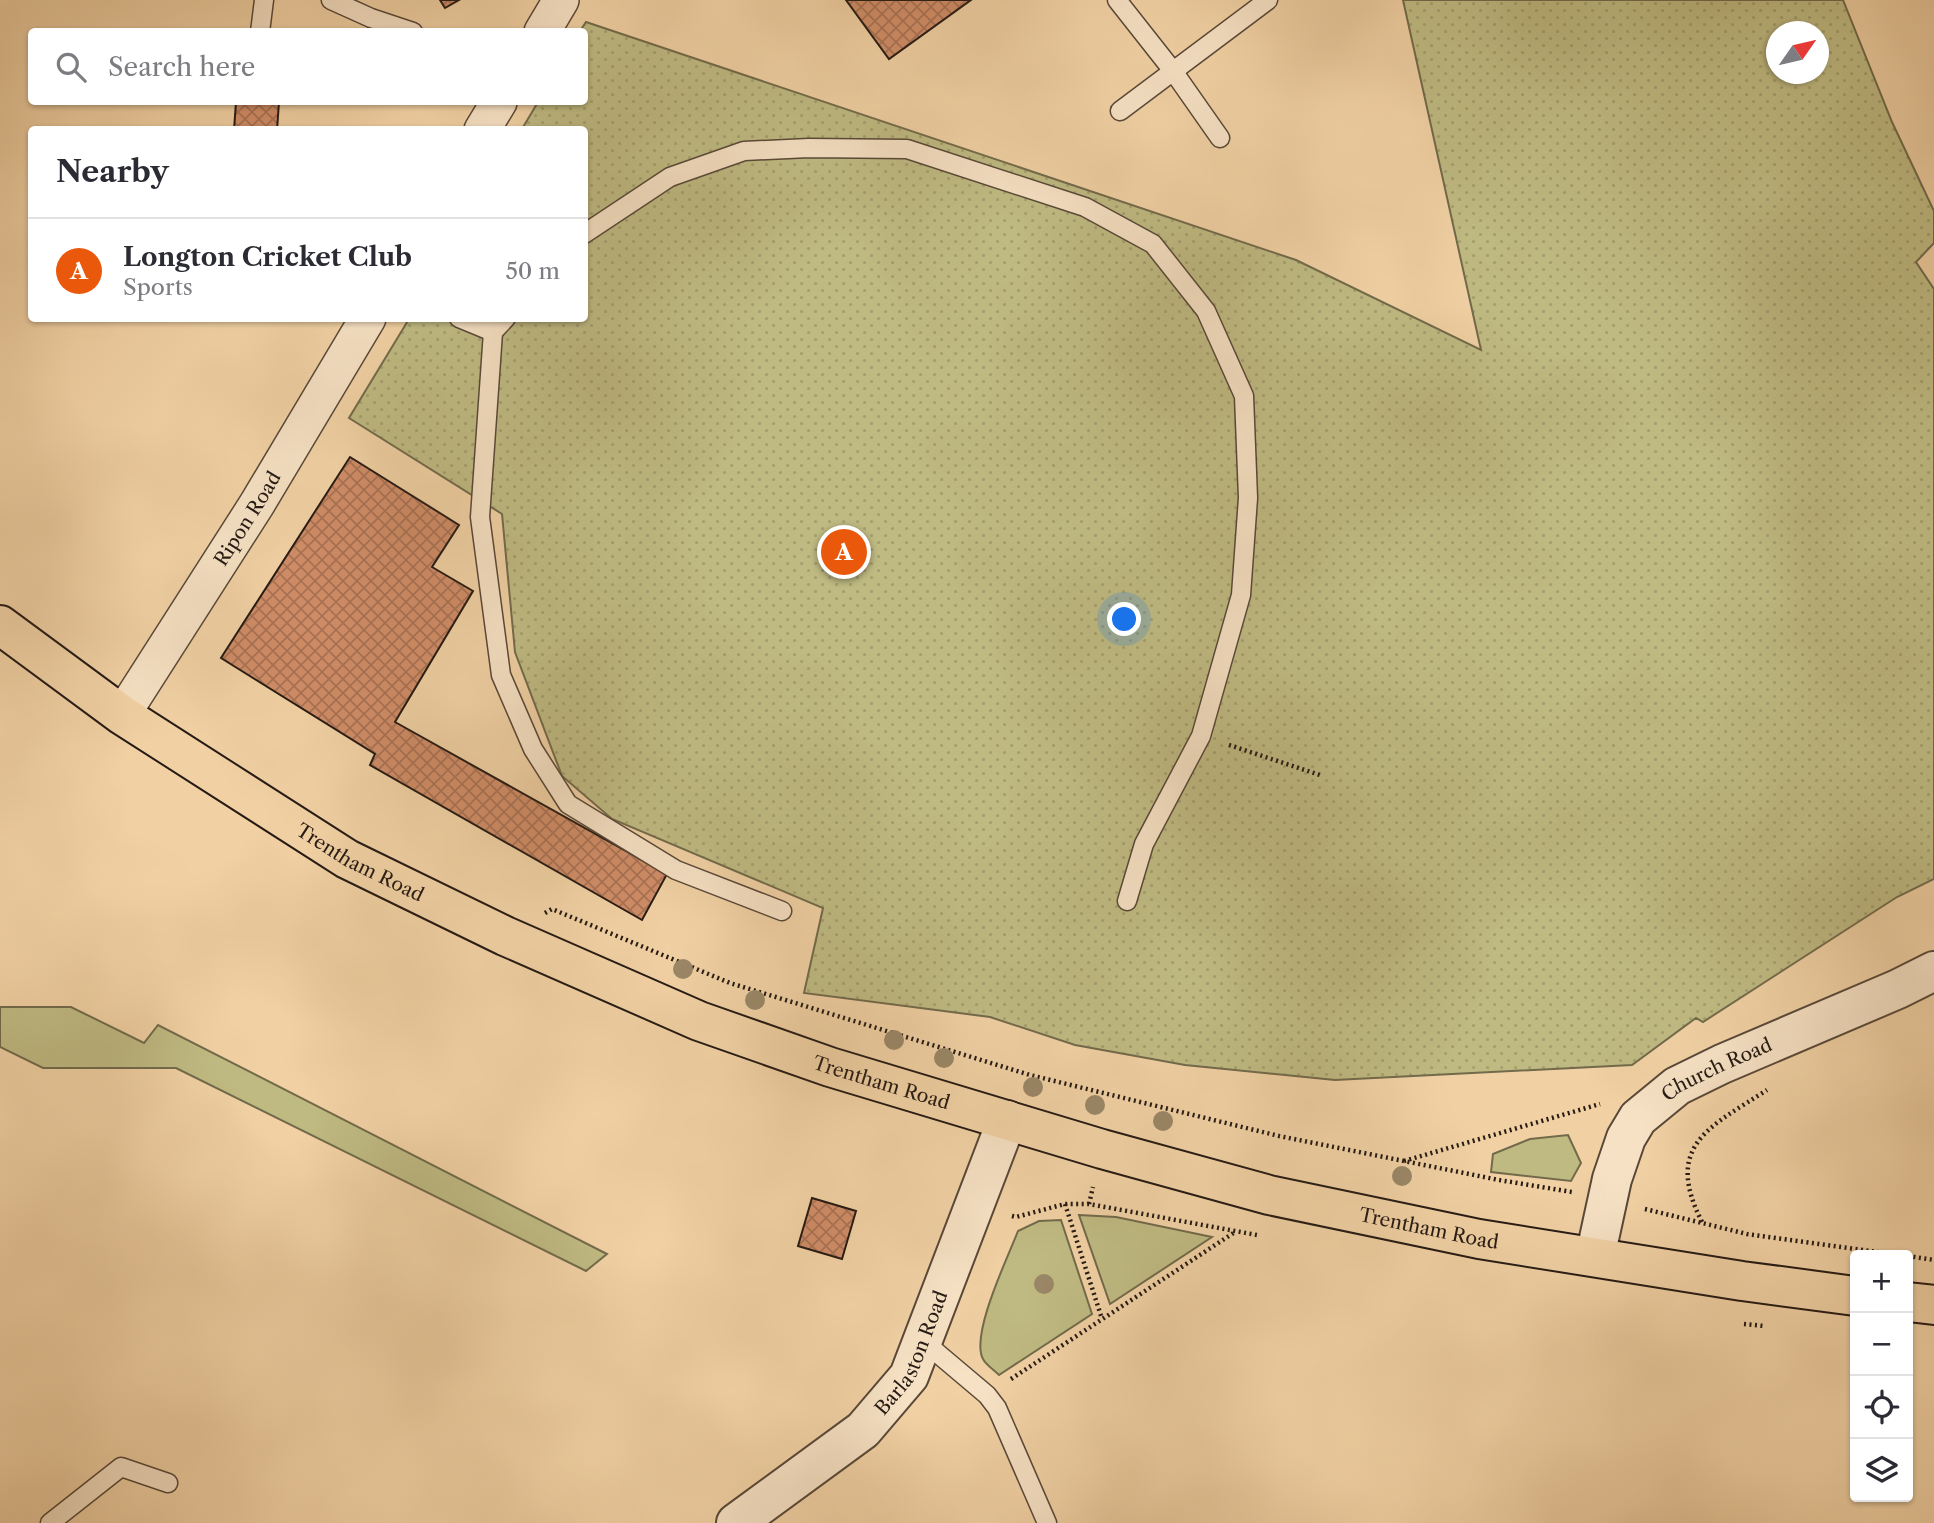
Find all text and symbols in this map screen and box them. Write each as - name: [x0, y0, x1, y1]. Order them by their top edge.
- north arrow: [1766, 21, 1829, 84]
- search box: [28, 28, 588, 105]
- icon: search: [52, 48, 90, 86]
- text: Search here: [108, 51, 255, 83]
- text: Nearby: [56, 153, 169, 190]
- text: Longton Cricket Club: [123, 241, 412, 273]
- text: A: [70, 257, 88, 285]
- text: 50 m: [505, 257, 560, 285]
- text: Sports: [123, 273, 193, 301]
- street label: Ripon Road: [209, 467, 286, 570]
- pin: A: [821, 526, 867, 578]
- your location: [1107, 602, 1141, 636]
- street label: Trentham Road: [292, 818, 428, 906]
- street label: Church Road: [1657, 1032, 1776, 1106]
- street label: Trentham Road: [810, 1050, 953, 1114]
- street label: Trentham Road: [1357, 1203, 1501, 1254]
- map controls: [1850, 1250, 1913, 1502]
- button: +: [1850, 1250, 1913, 1313]
- street label: Barlaston Road: [870, 1287, 952, 1419]
- button: −: [1850, 1313, 1913, 1376]
- button: locate: [1850, 1376, 1913, 1439]
- button: layers: [1850, 1439, 1913, 1502]

